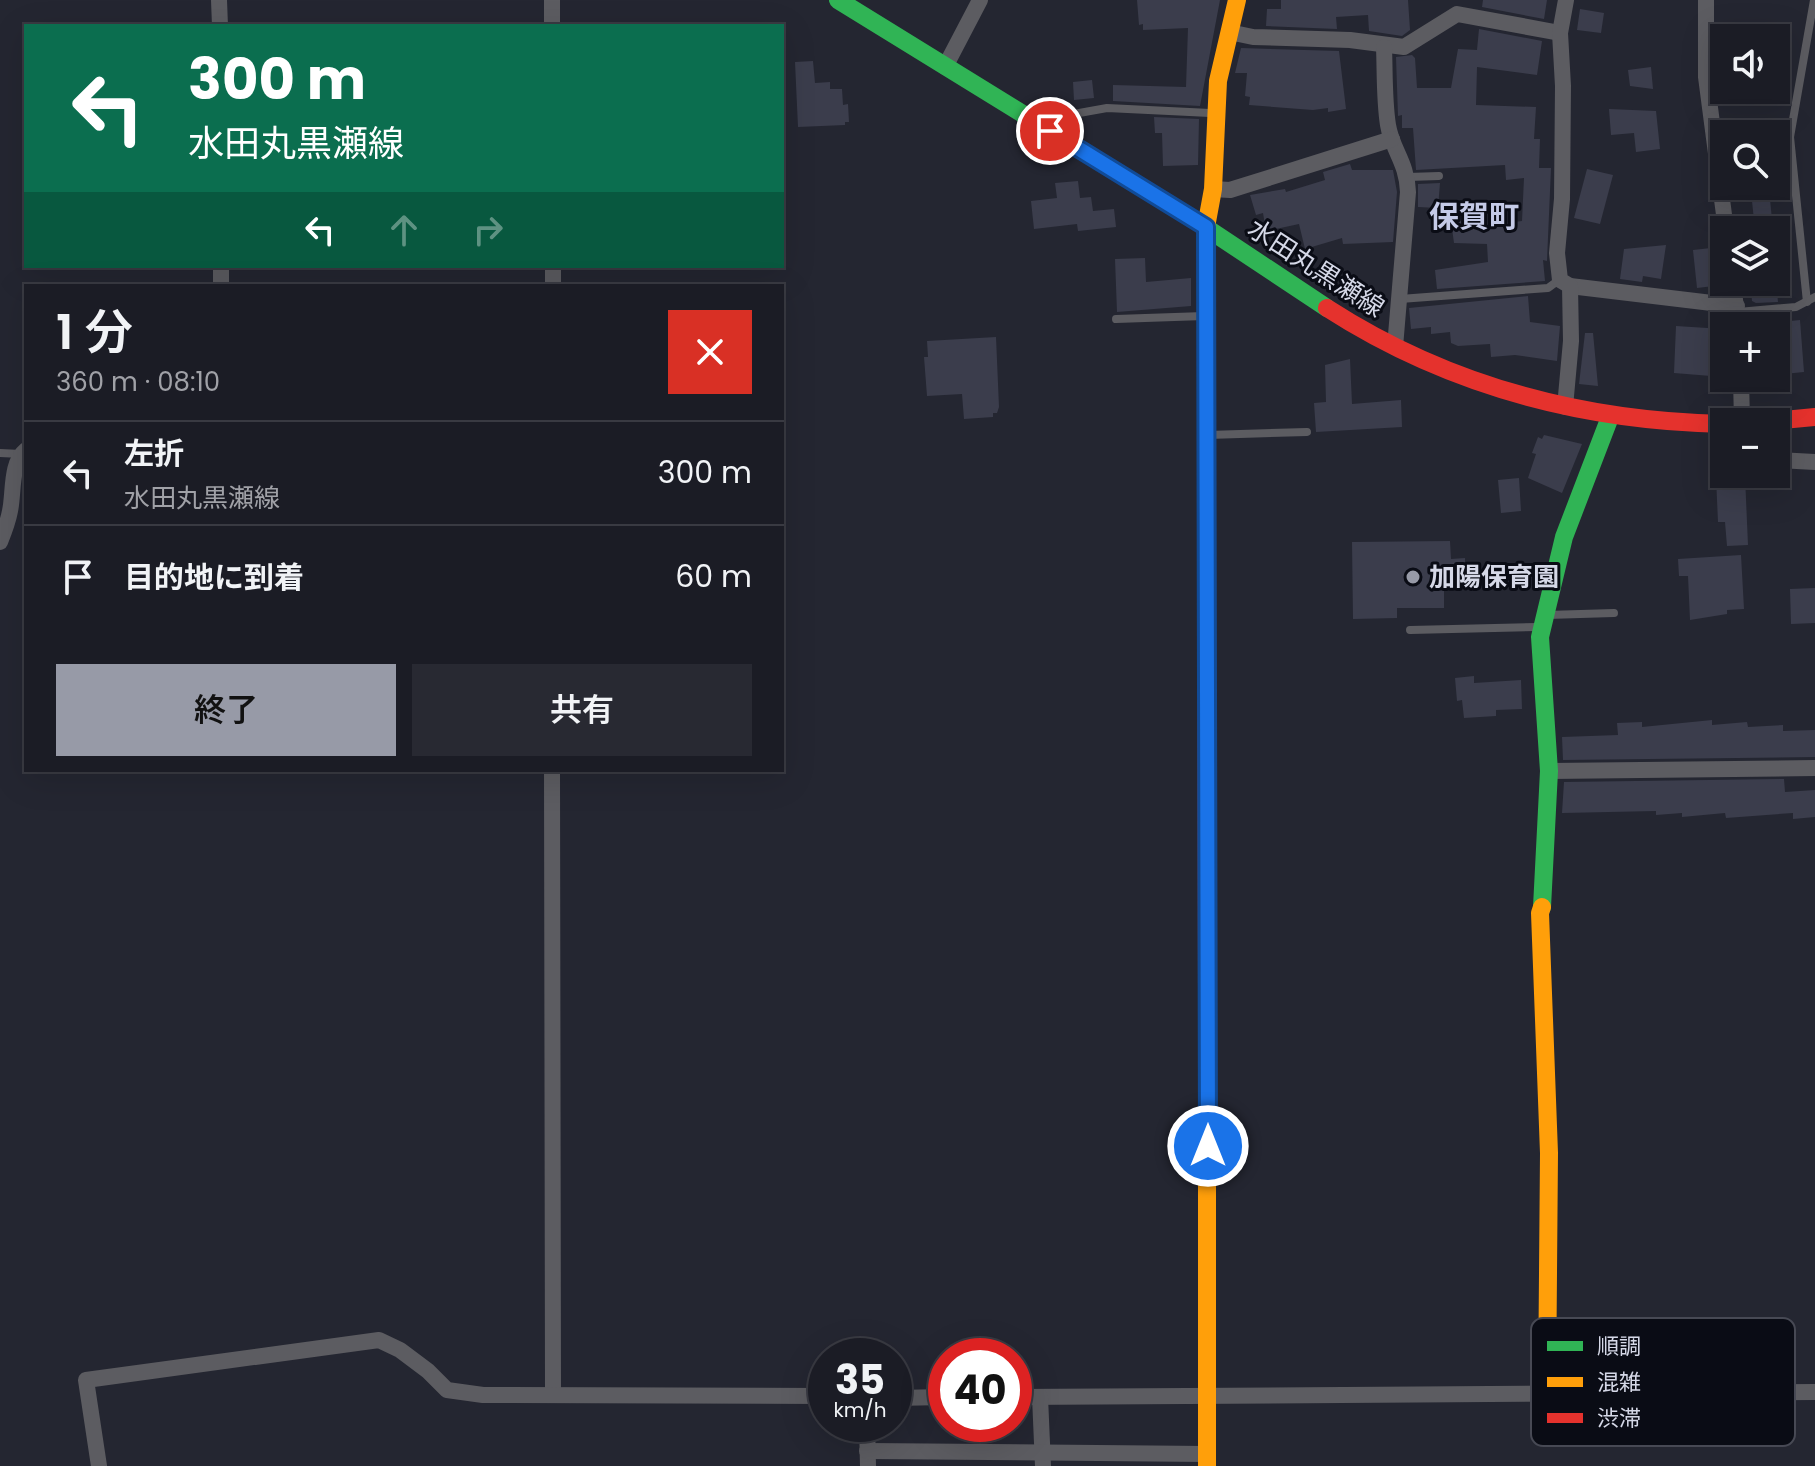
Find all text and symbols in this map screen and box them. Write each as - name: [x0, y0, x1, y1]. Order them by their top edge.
- map controls: [1710, 24, 1790, 488]
- button: sound: [1710, 24, 1790, 104]
- text: 300 m: [188, 40, 366, 119]
- icon: left: [56, 56, 160, 160]
- pin: [1016, 97, 1084, 165]
- icon: arrive: [1028, 109, 1072, 153]
- text: 水田丸黒瀬線: [188, 118, 404, 169]
- button: search: [1710, 120, 1790, 200]
- district label: 保賀町: [1429, 195, 1519, 238]
- icon: left: [298, 208, 342, 252]
- icon: ahead: [382, 208, 426, 252]
- icon: right: [466, 208, 510, 252]
- street label: 水田丸黒瀬線: [1241, 210, 1391, 326]
- button: layers: [1710, 216, 1790, 296]
- text: 1 分: [56, 299, 133, 366]
- button: close: [668, 310, 752, 394]
- button: +: [1710, 312, 1790, 392]
- text: 360 m · 08:10: [56, 364, 220, 400]
- button: −: [1710, 408, 1790, 488]
- text: 左折: [124, 432, 184, 475]
- icon: left: [56, 451, 100, 495]
- text: 300 m: [658, 451, 752, 494]
- text: 水田丸黒瀬線: [124, 480, 280, 516]
- icon: arrive: [56, 555, 100, 599]
- text: 60 m: [675, 555, 752, 598]
- text: 目的地に到着: [124, 556, 304, 599]
- place label: 加陽保育園: [1429, 559, 1559, 595]
- marker: 加陽保育園: [1404, 568, 1422, 586]
- button: 終了: [56, 664, 396, 756]
- button: 共有: [412, 664, 752, 756]
- position arrow: [1166, 1104, 1250, 1188]
- legend: [1531, 1318, 1795, 1446]
- text: 順調: [1597, 1331, 1641, 1362]
- speed limit sign: 40: [928, 1338, 1032, 1442]
- text: 35: [835, 1352, 885, 1408]
- text: 混雑: [1597, 1367, 1641, 1398]
- text: km/h: [833, 1396, 887, 1424]
- text: 渋滞: [1597, 1403, 1641, 1434]

